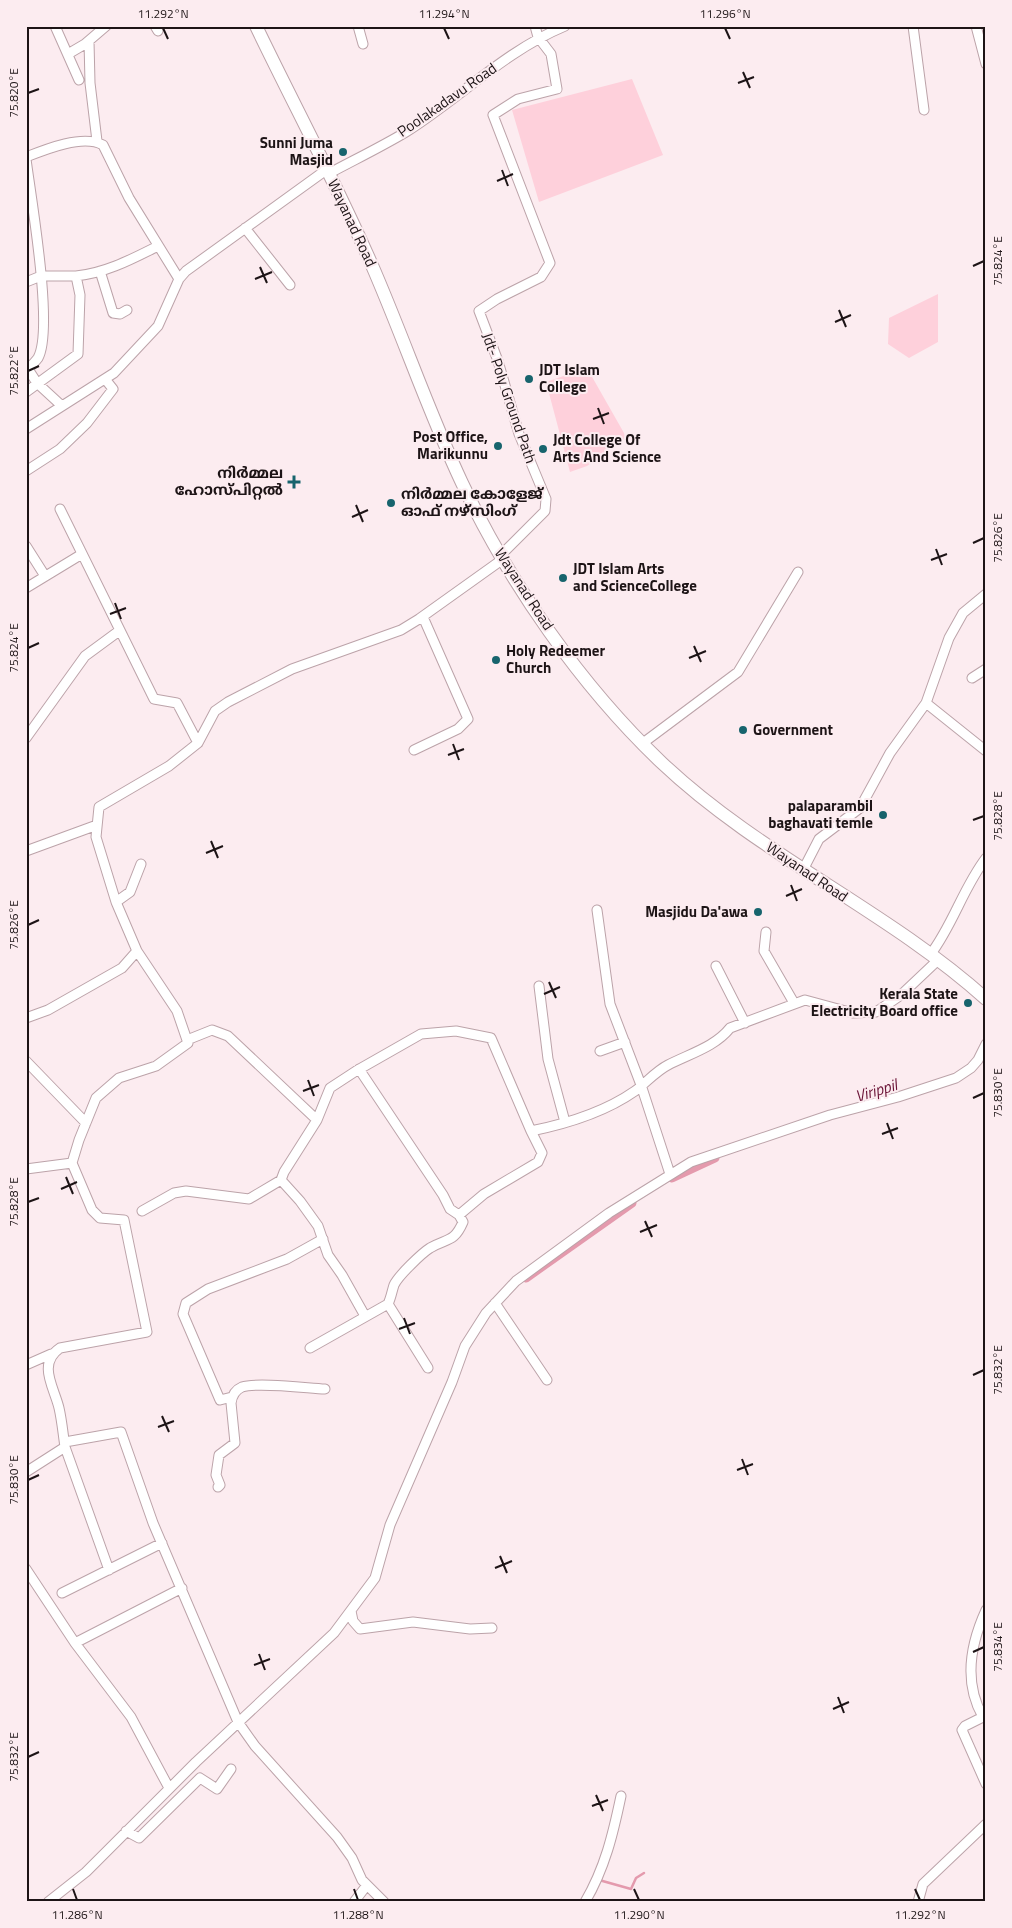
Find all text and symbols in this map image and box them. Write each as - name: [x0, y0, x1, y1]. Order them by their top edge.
- text: 11.292°N: [137, 4, 189, 23]
- text: 11.294°N: [418, 4, 470, 23]
- text: 11.296°N: [699, 4, 751, 23]
- street label: Poolakadavu Road: [392, 57, 501, 142]
- text: 75.820°E: [4, 68, 23, 118]
- place label: Sunni Juma Masjid: [260, 131, 333, 171]
- marker: Sunni Juma Masjid: [337, 146, 349, 158]
- street label: Wayanad Road: [322, 175, 383, 270]
- text: 75.824°E: [988, 236, 1007, 286]
- street label: Jdt- Poly Ground Path: [476, 329, 543, 466]
- text: 75.822°E: [4, 346, 23, 396]
- place label: JDT Islam College: [539, 358, 600, 398]
- marker: JDT Islam College: [523, 373, 535, 385]
- place label: Post Office, Marikunnu: [413, 425, 488, 465]
- place label: Jdt College Of Arts And Science: [553, 428, 662, 468]
- marker: Post Office, Marikunnu: [492, 440, 504, 452]
- marker: Jdt College Of Arts And Science: [537, 443, 549, 455]
- place label: നിർമ്മല ഹോസ്പിറ്റൽ: [175, 461, 283, 501]
- marker: നിർമ്മല ഹോസ്പിറ്റൽ: [287, 475, 301, 489]
- place label: നിർമ്മല കോളേജ് ഓഫ് നഴ്സിംഗ്: [401, 482, 545, 522]
- marker: നിർമ്മല കോളേജ് ഓഫ് നഴ്സിംഗ്: [385, 497, 397, 509]
- text: 75.826°E: [988, 513, 1007, 563]
- street label: Wayanad Road: [489, 543, 560, 635]
- place label: JDT Islam Arts and ScienceCollege: [573, 557, 697, 597]
- marker: JDT Islam Arts and ScienceCollege: [557, 572, 569, 584]
- text: 75.824°E: [4, 623, 23, 673]
- place label: Holy Redeemer Church: [506, 639, 605, 679]
- marker: Holy Redeemer Church: [490, 654, 502, 666]
- place label: Government: [753, 718, 833, 741]
- marker: Government: [737, 724, 749, 736]
- text: 75.828°E: [988, 791, 1007, 841]
- place label: palaparambil baghavati temle: [768, 794, 873, 834]
- marker: palaparambil baghavati temle: [877, 809, 889, 821]
- street label: Wayanad Road: [762, 836, 853, 908]
- text: 75.826°E: [4, 900, 23, 950]
- place label: Masjidu Da'awa: [645, 900, 748, 923]
- marker: Masjidu Da'awa: [752, 906, 764, 918]
- place label: Kerala State Electricity Board office: [811, 982, 958, 1022]
- marker: Kerala State Electricity Board office: [962, 997, 974, 1009]
- text: 75.830°E: [988, 1068, 1007, 1118]
- water label: Virippil: [852, 1072, 902, 1108]
- text: 75.828°E: [4, 1177, 23, 1227]
- text: 75.832°E: [988, 1345, 1007, 1395]
- text: 75.830°E: [4, 1455, 23, 1505]
- text: 75.834°E: [988, 1622, 1007, 1672]
- text: 75.832°E: [4, 1732, 23, 1782]
- text: 11.286°N: [51, 1905, 103, 1924]
- text: 11.288°N: [332, 1905, 384, 1924]
- text: 11.290°N: [613, 1905, 665, 1924]
- text: 11.292°N: [894, 1905, 946, 1924]

